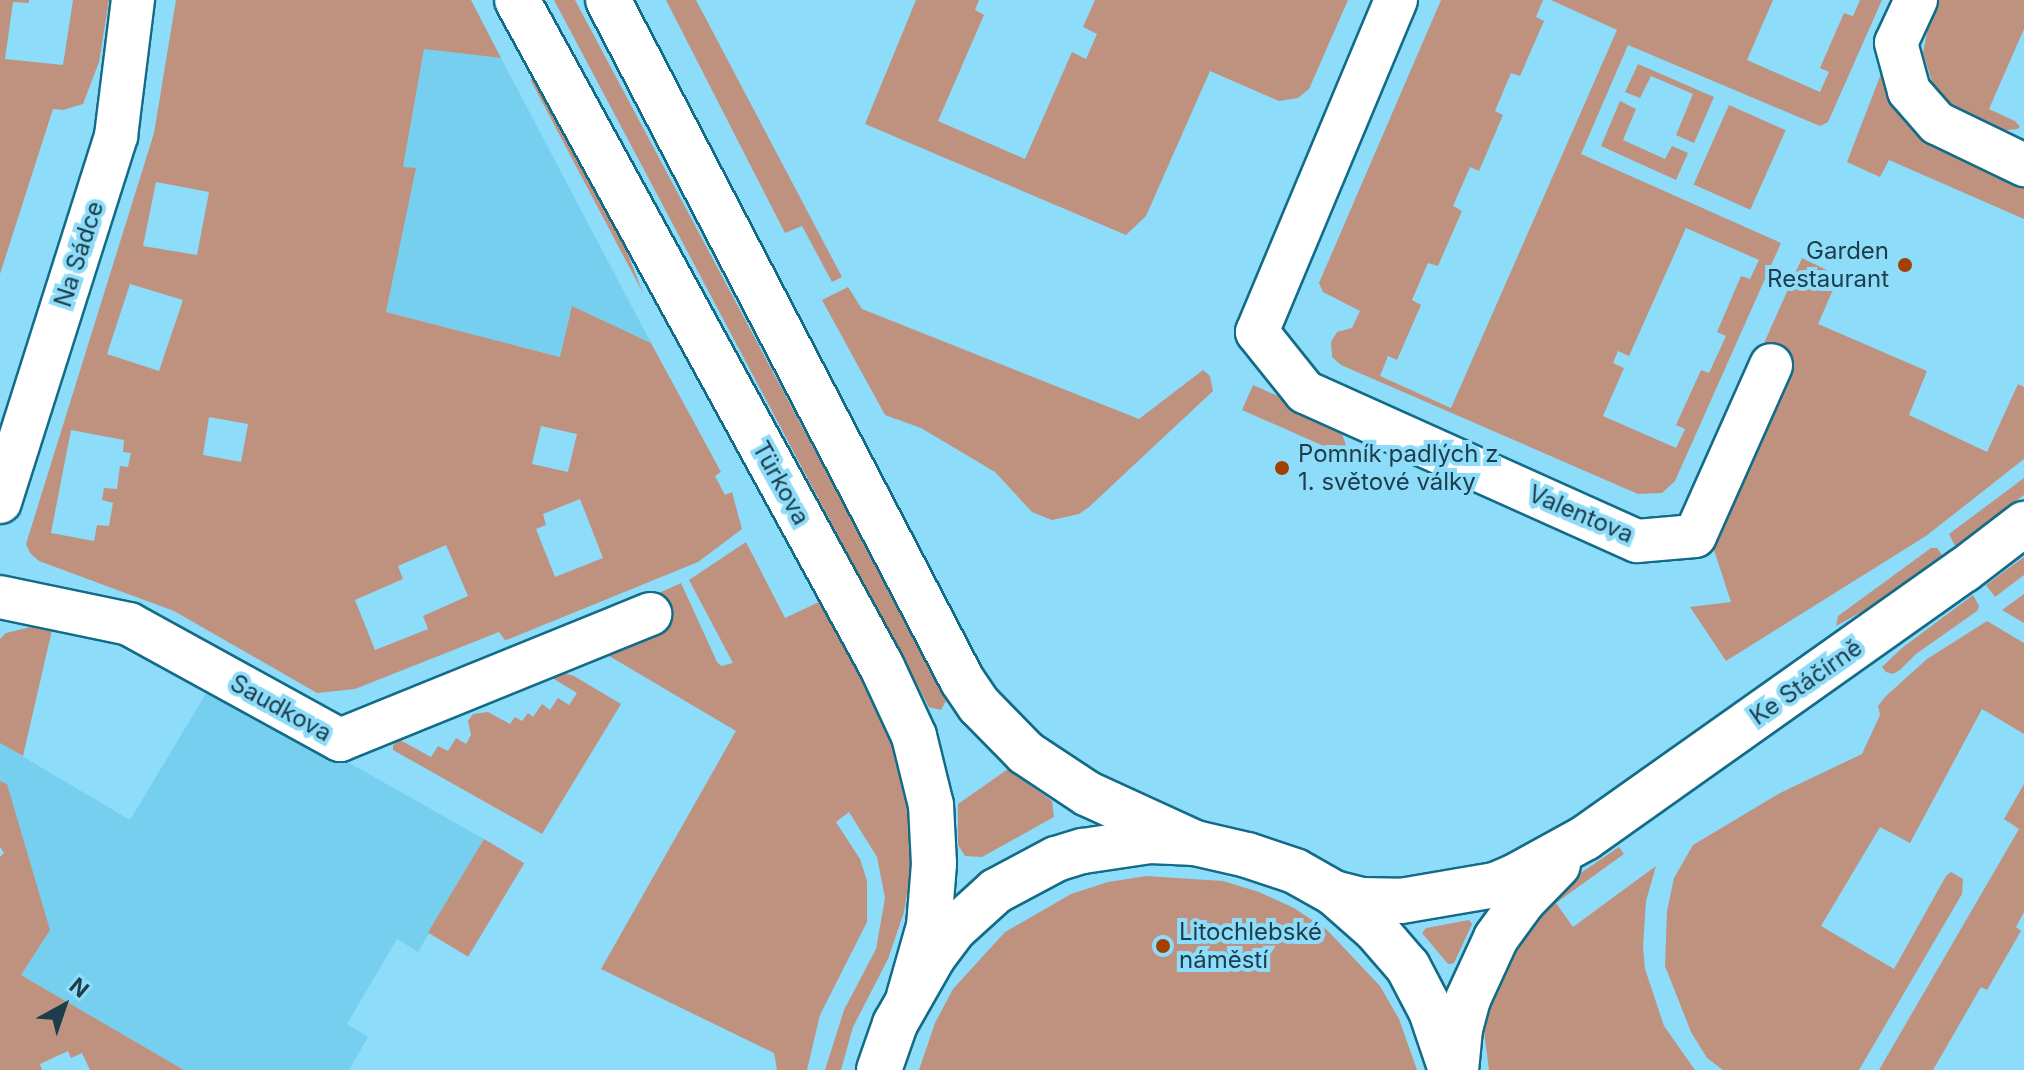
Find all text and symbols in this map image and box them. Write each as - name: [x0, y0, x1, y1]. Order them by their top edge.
- street label: Na Sádce: [48, 197, 110, 311]
- place label: Garden Restaurant: [1767, 237, 1889, 293]
- marker: Garden Restaurant: [1896, 256, 1914, 274]
- street label: Türkova: [746, 436, 816, 530]
- place label: Pomník padlých z 1. světové války: [1298, 440, 1498, 496]
- marker: Pomník padlých z 1. světové války: [1273, 459, 1291, 477]
- street label: Valentova: [1524, 479, 1638, 549]
- street label: Ke Stáčírně: [1745, 633, 1867, 731]
- street label: Saudkova: [225, 668, 337, 748]
- place label: Litochlebské náměstí: [1179, 918, 1322, 974]
- marker: Litochlebské náměstí: [1154, 937, 1172, 955]
- north arrow: [24, 966, 104, 1046]
- text: N: [65, 972, 94, 1003]

